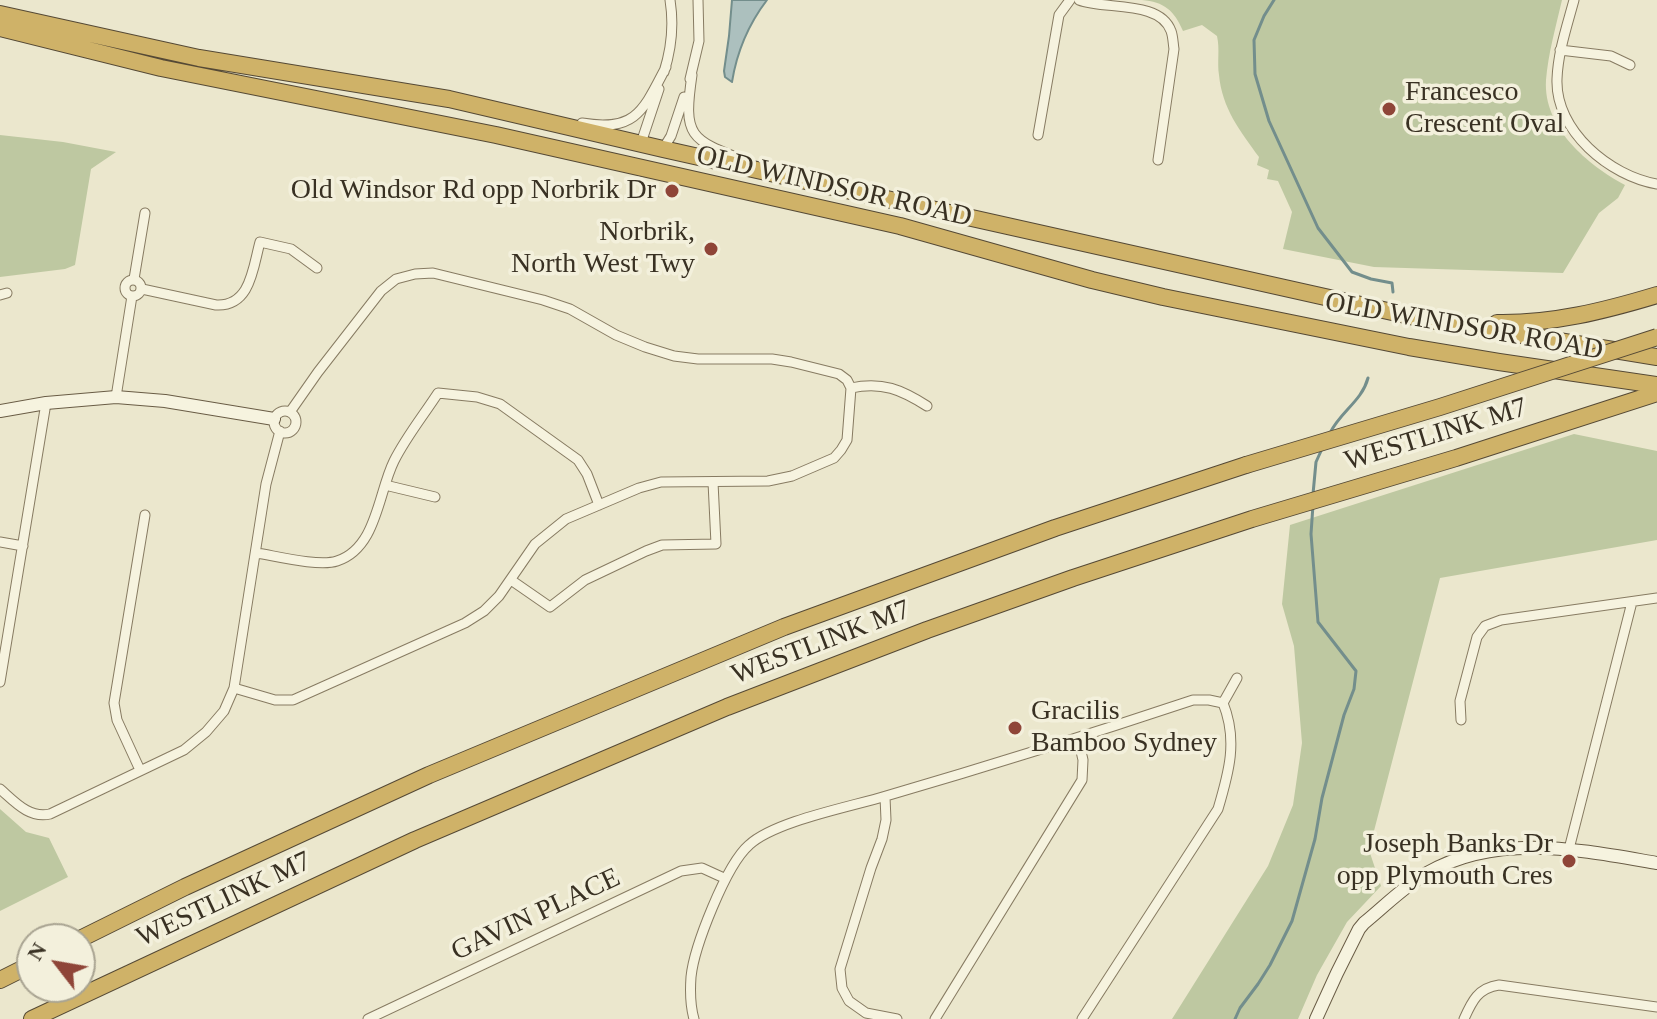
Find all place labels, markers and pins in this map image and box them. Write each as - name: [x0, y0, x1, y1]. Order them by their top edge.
- place label: Francesco Crescent Oval: [1405, 76, 1564, 142]
- marker: Francesco Crescent Oval: [1380, 100, 1398, 118]
- place label: Old Windsor Rd opp Norbrik Dr: [291, 174, 656, 208]
- marker: Old Windsor Rd opp Norbrik Dr: [663, 182, 681, 200]
- place label: Norbrik, North West Twy: [511, 216, 695, 282]
- marker: Norbrik, North West Twy: [702, 240, 720, 258]
- place label: Gracilis Bamboo Sydney: [1031, 695, 1217, 761]
- marker: Gracilis Bamboo Sydney: [1006, 719, 1024, 737]
- place label: Joseph Banks Dr opp Plymouth Cres: [1337, 828, 1553, 894]
- marker: Joseph Banks Dr opp Plymouth Cres: [1560, 852, 1578, 870]

